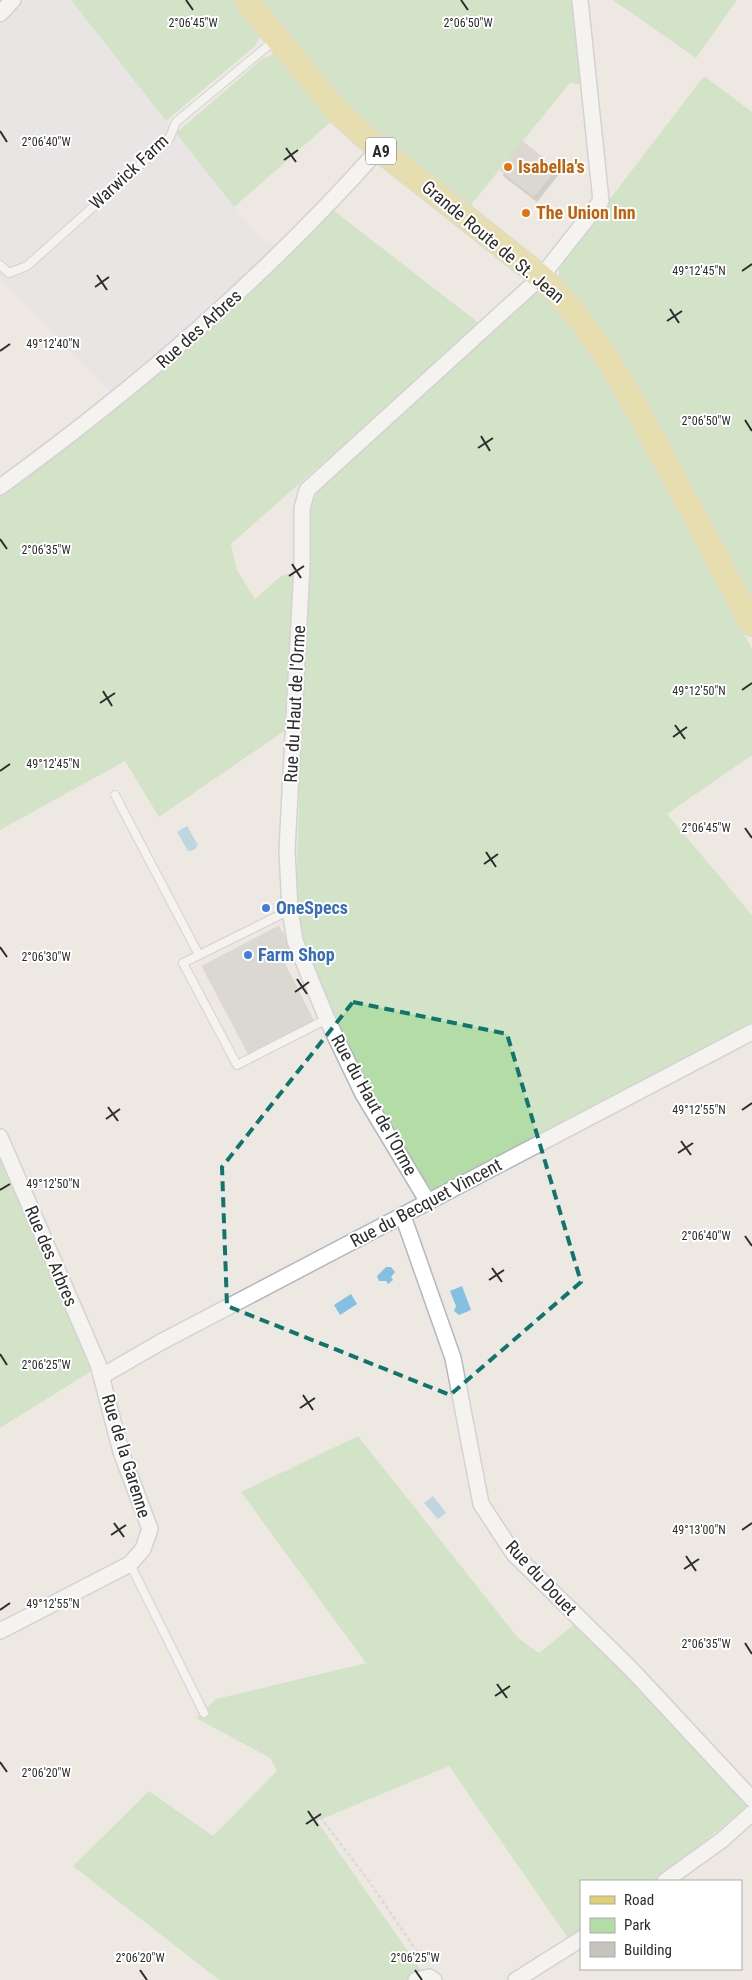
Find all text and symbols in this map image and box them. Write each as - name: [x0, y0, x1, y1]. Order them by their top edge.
- text: 2°06'45"W: [168, 16, 218, 30]
- text: 2°06'50"W: [443, 16, 493, 30]
- street label: Warwick Farm: [85, 130, 172, 213]
- text: 2°06'40"W: [21, 135, 71, 149]
- road number: A9: [366, 138, 396, 164]
- place label: Isabella's: [518, 156, 585, 177]
- marker: Isabella's: [502, 161, 514, 173]
- street label: Grande Route de St. Jean: [418, 176, 569, 307]
- place label: The Union Inn: [536, 202, 636, 223]
- marker: The Union Inn: [520, 207, 532, 219]
- text: 49°12'45"N: [672, 264, 726, 278]
- street label: Rue des Arbres: [152, 285, 246, 372]
- text: 49°12'40"N: [26, 337, 80, 351]
- text: 2°06'50"W: [681, 414, 731, 428]
- text: 2°06'35"W: [21, 543, 71, 557]
- street label: Rue du Haut de l'Orme: [280, 625, 309, 783]
- text: 49°12'50"N: [672, 684, 726, 698]
- text: 49°12'45"N: [26, 757, 80, 771]
- text: 2°06'45"W: [681, 821, 731, 835]
- place label: OneSpecs: [276, 897, 348, 918]
- marker: OneSpecs: [260, 902, 272, 914]
- place label: Farm Shop: [258, 944, 335, 965]
- marker: Farm Shop: [242, 949, 254, 961]
- text: 2°06'30"W: [21, 950, 71, 964]
- street label: Rue du Haut de l'Orme: [327, 1031, 422, 1179]
- text: 49°12'55"N: [672, 1103, 726, 1117]
- street label: Rue du Becquet Vincent: [346, 1154, 505, 1251]
- text: 49°12'50"N: [26, 1177, 80, 1191]
- street label: Rue des Arbres: [21, 1202, 82, 1309]
- text: 2°06'40"W: [681, 1229, 731, 1243]
- text: 2°06'25"W: [21, 1358, 71, 1372]
- street label: Rue de la Garenne: [98, 1392, 155, 1520]
- text: 49°13'00"N: [672, 1523, 726, 1537]
- street label: Rue du Douet: [502, 1536, 581, 1619]
- text: 49°12'55"N: [26, 1597, 80, 1611]
- text: 2°06'35"W: [681, 1637, 731, 1651]
- text: 2°06'20"W: [21, 1766, 71, 1780]
- legend: [580, 1880, 742, 1970]
- text: Road: [624, 1891, 654, 1909]
- text: Park: [624, 1916, 651, 1934]
- text: Building: [624, 1941, 672, 1959]
- text: 2°06'20"W: [115, 1951, 165, 1965]
- text: 2°06'25"W: [390, 1951, 440, 1965]

